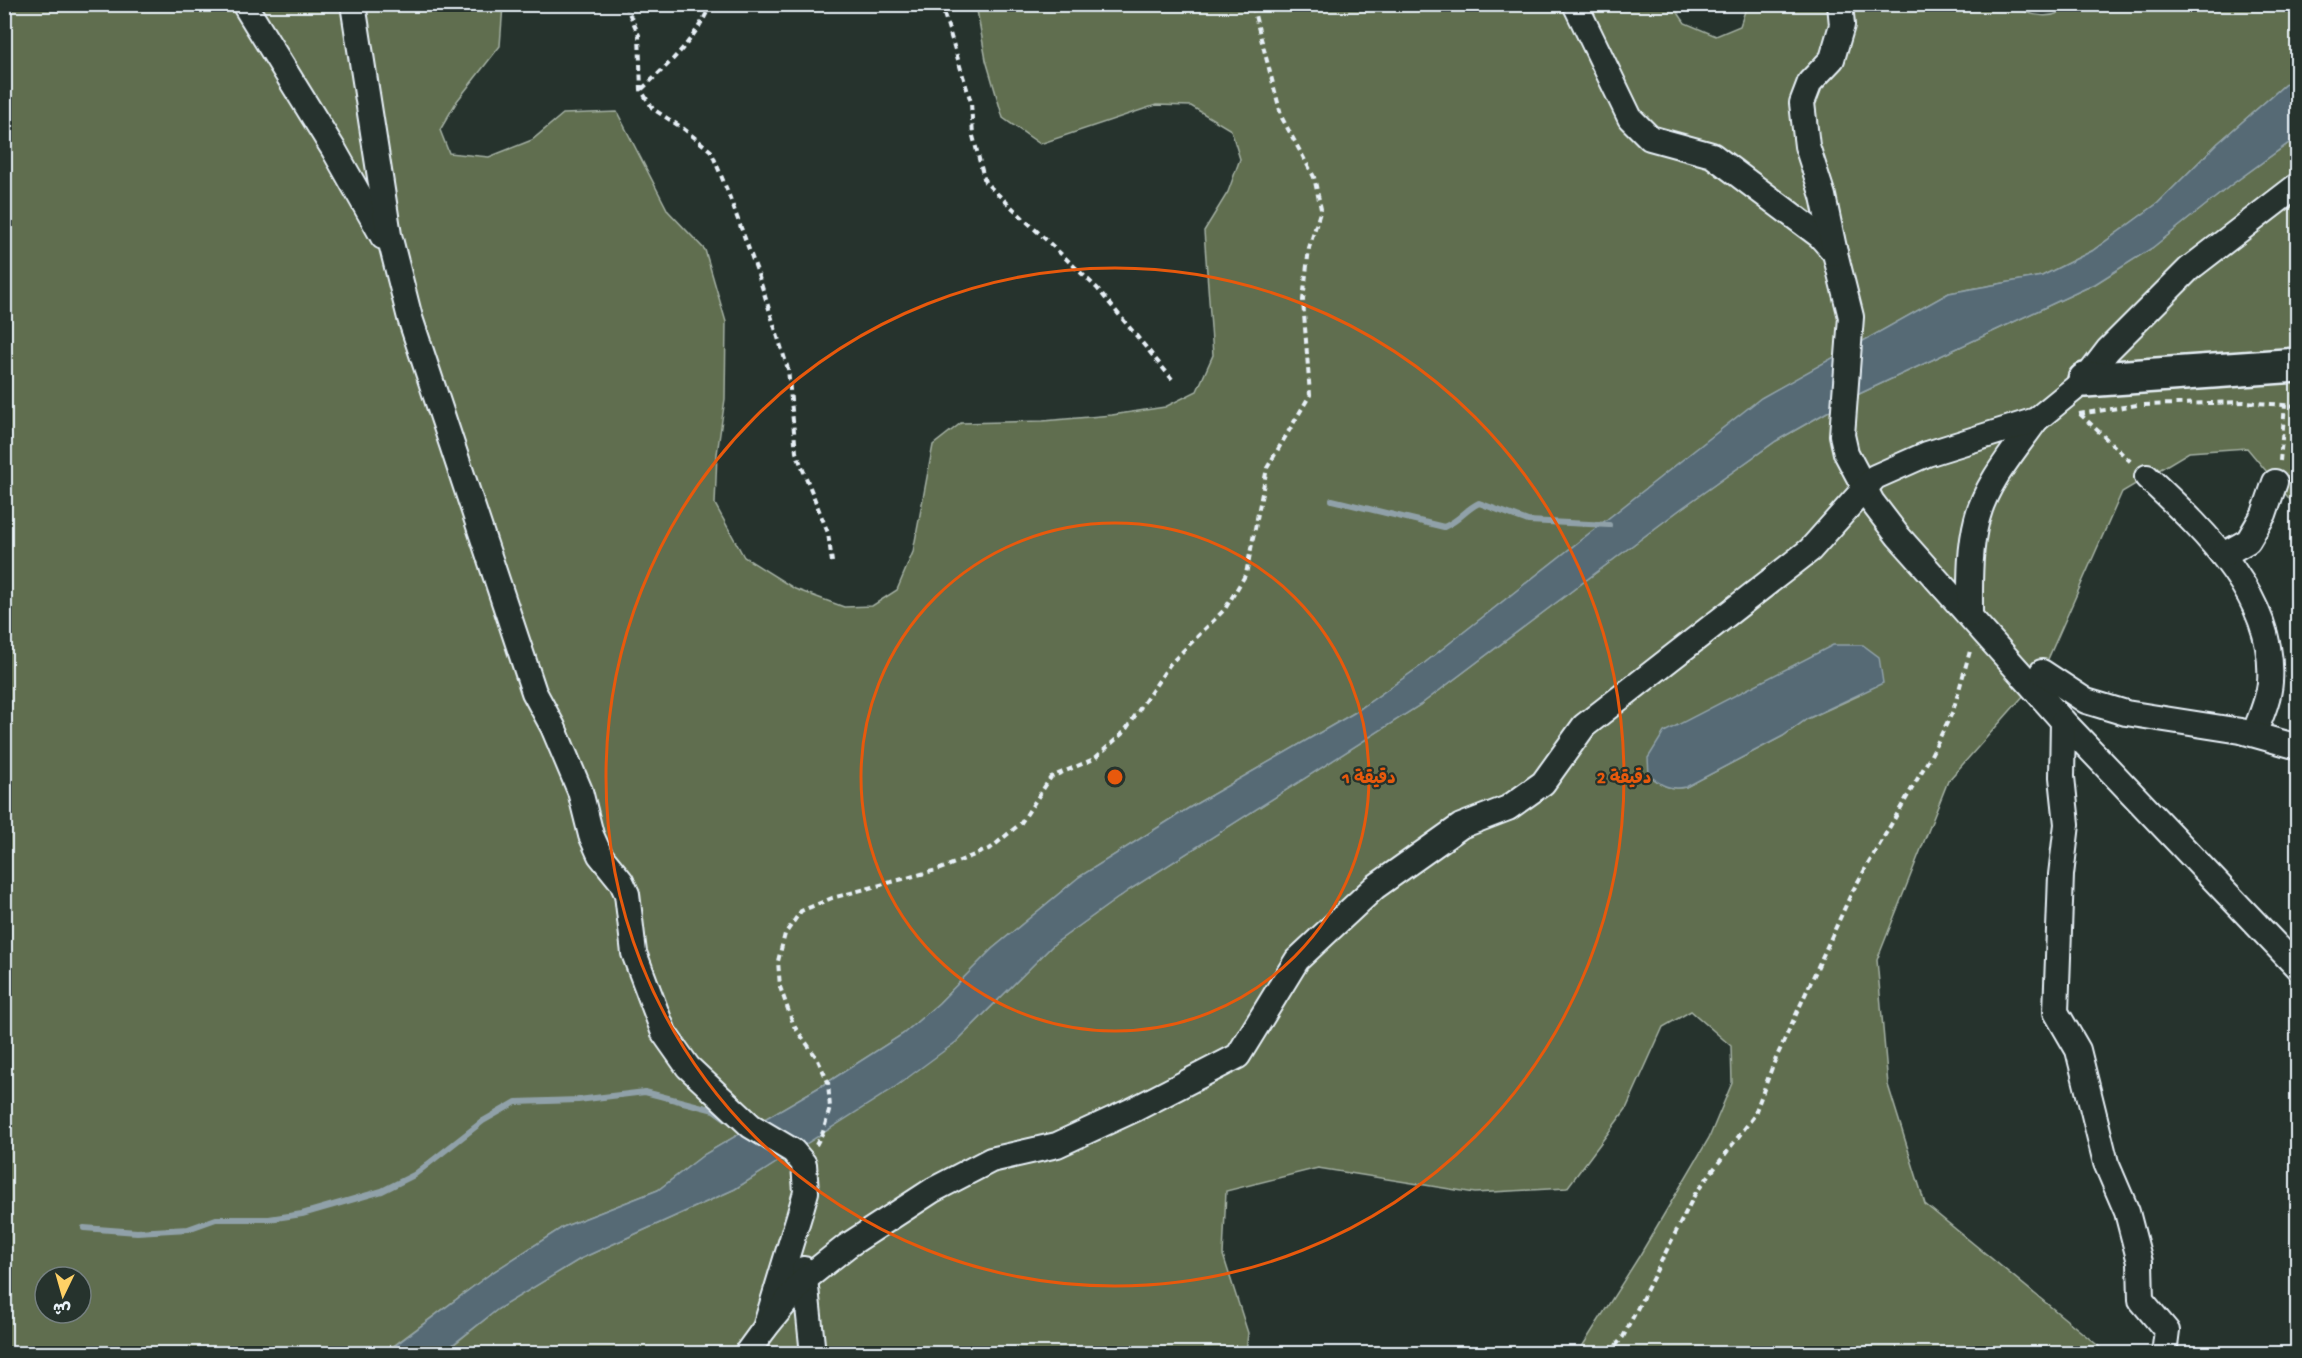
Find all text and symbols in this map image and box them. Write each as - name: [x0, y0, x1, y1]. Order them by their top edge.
- centre of rings: [1105, 767, 1125, 787]
- text: 1 دقيقة: [1341, 767, 1396, 790]
- text: 2 دقيقة: [1597, 767, 1651, 790]
- north arrow: [33, 1265, 93, 1325]
- text: ش: [52, 1296, 72, 1317]

